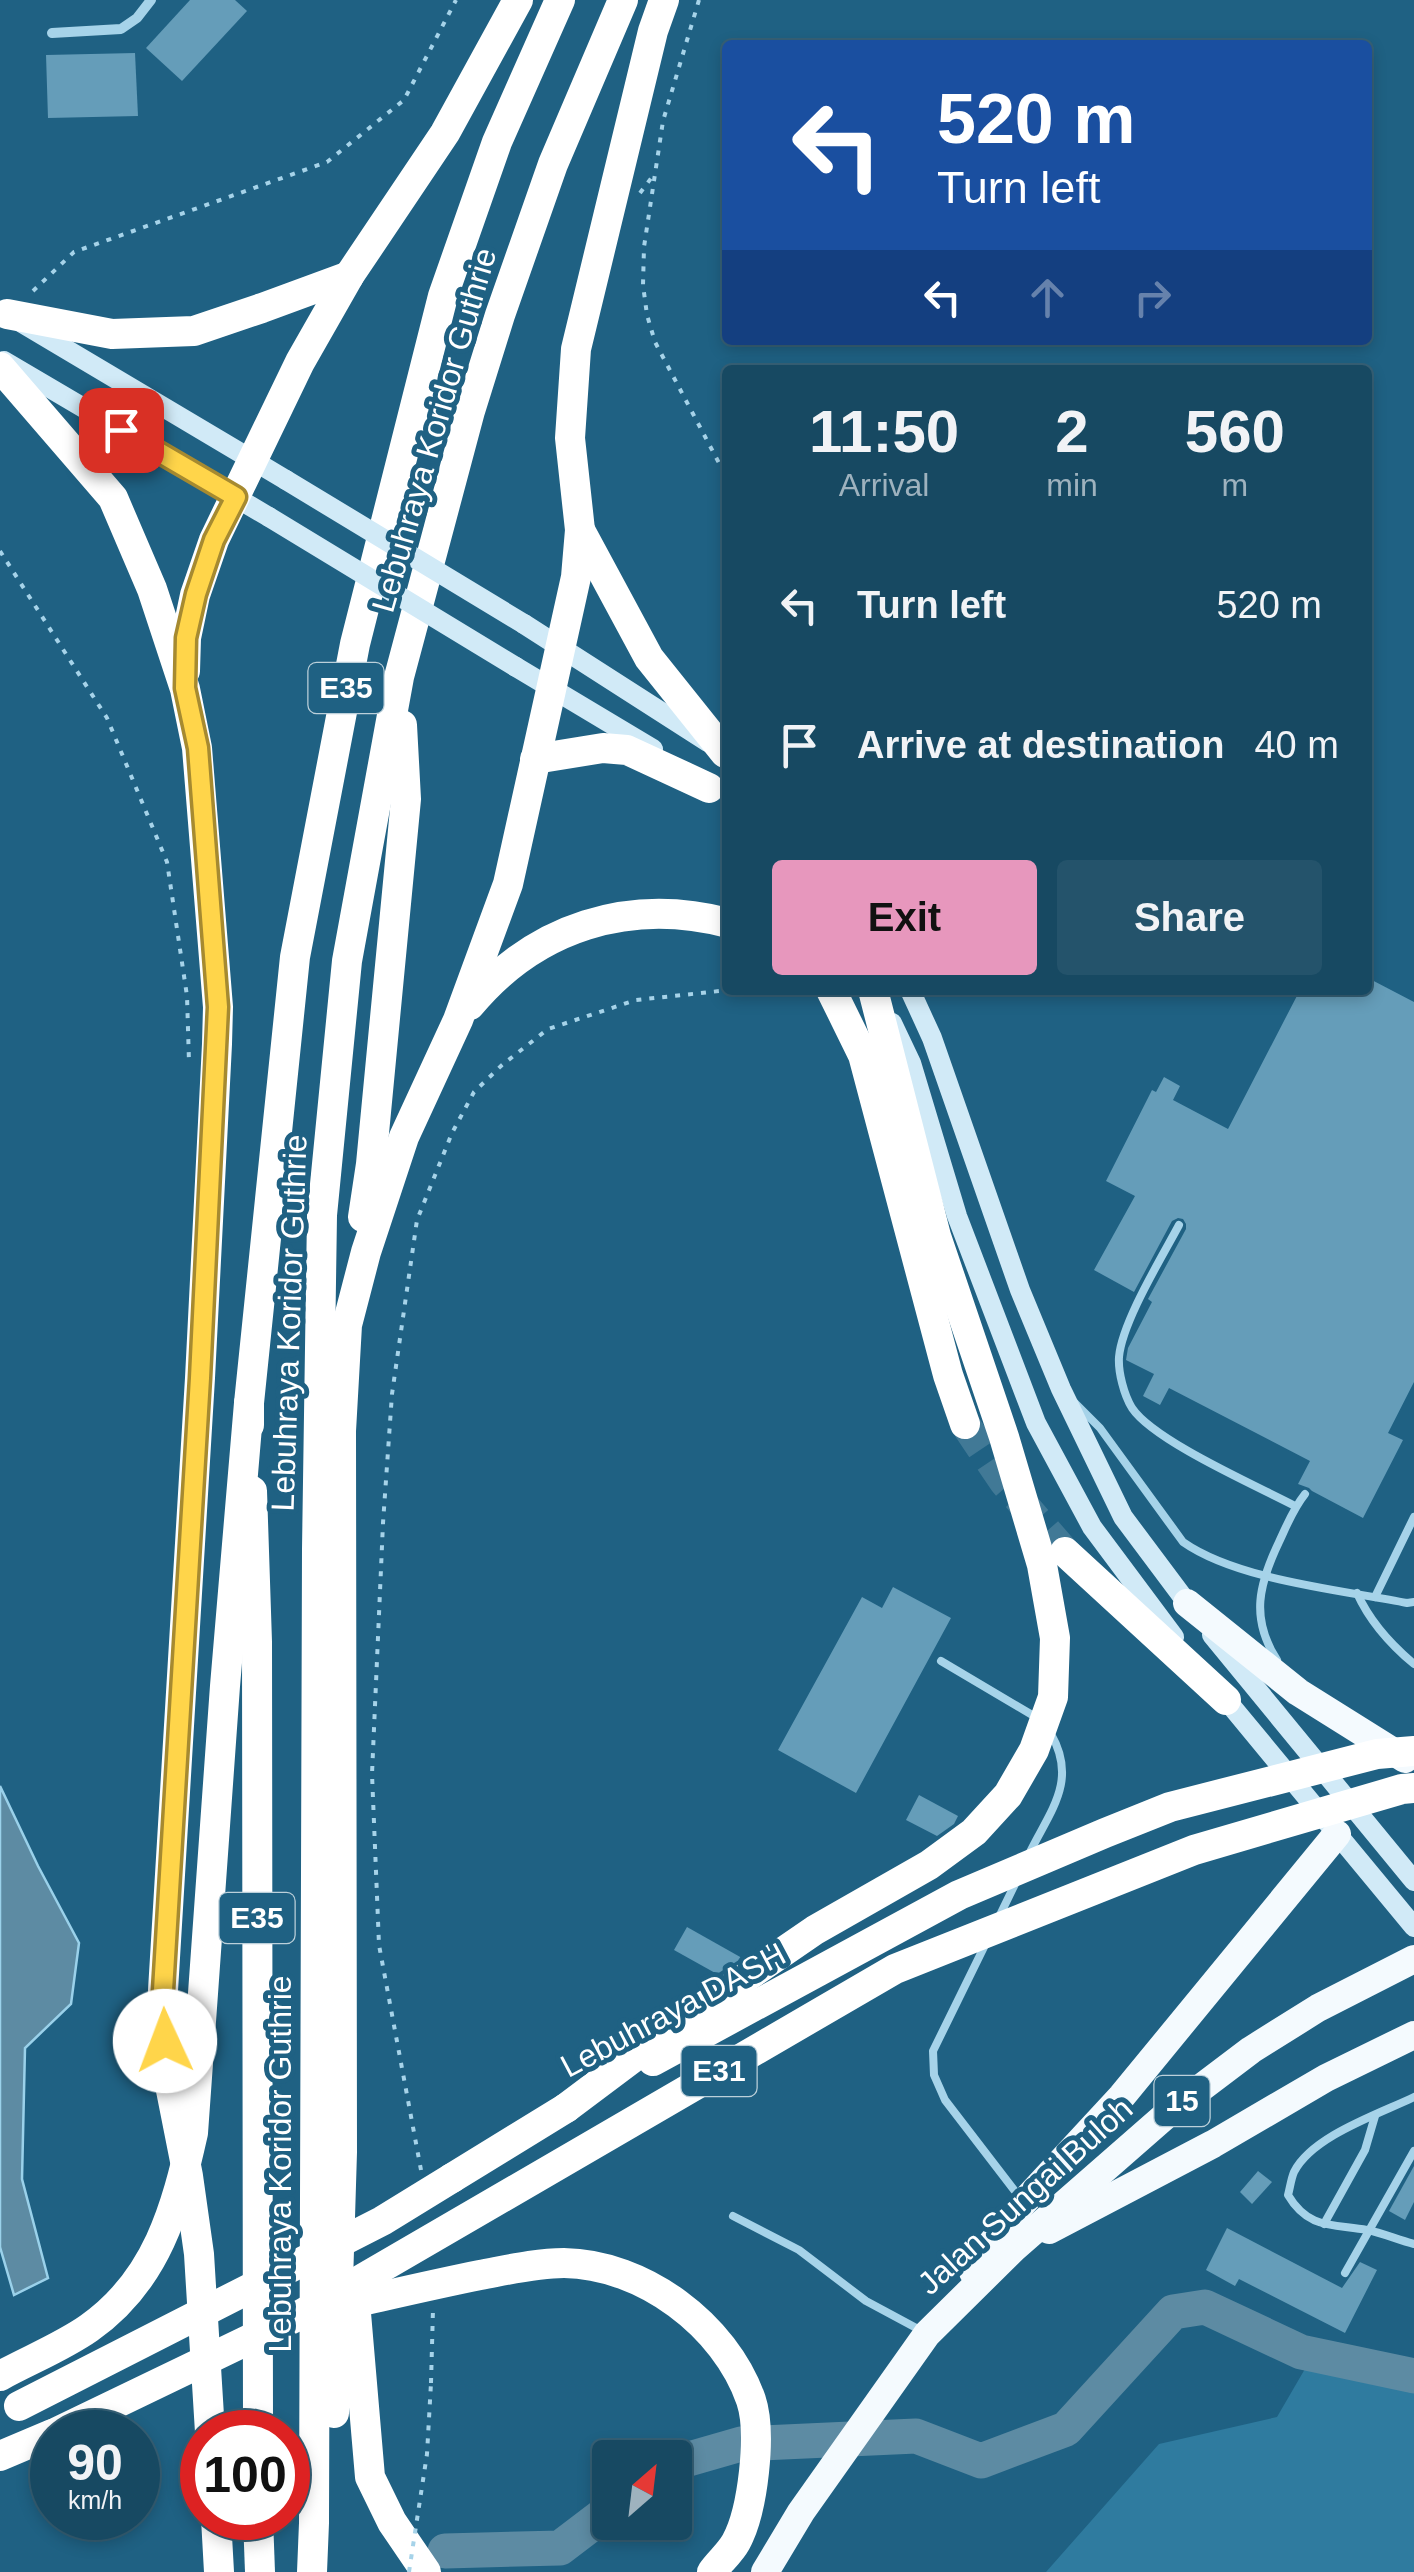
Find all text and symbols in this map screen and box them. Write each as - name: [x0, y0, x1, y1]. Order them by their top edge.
- icon: left: [772, 80, 902, 210]
- text: 520 m: [937, 80, 1135, 158]
- text: Turn left: [937, 162, 1100, 213]
- street label: Lebuhraya Koridor Guthrie: [365, 244, 503, 616]
- icon: left: [915, 270, 970, 325]
- icon: ahead: [1020, 270, 1075, 325]
- icon: right: [1125, 270, 1180, 325]
- pin: [79, 388, 164, 473]
- text: 11:50: [809, 398, 959, 465]
- text: 2: [1055, 398, 1089, 465]
- text: 560: [1185, 398, 1285, 465]
- icon: arrive: [94, 403, 149, 458]
- text: Arrival: [839, 467, 929, 503]
- text: min: [1046, 467, 1098, 503]
- text: m: [1222, 467, 1248, 503]
- icon: left: [772, 578, 827, 633]
- text: Turn left: [857, 584, 1006, 626]
- text: 520 m: [1216, 584, 1322, 626]
- road number: E35: [308, 663, 384, 713]
- icon: arrive: [772, 718, 827, 773]
- text: Arrive at destination: [857, 724, 1224, 766]
- text: 40 m: [1254, 724, 1339, 766]
- button: Exit: [772, 860, 1037, 975]
- button: Share: [1057, 860, 1322, 975]
- street label: Lebuhraya Koridor Guthrie: [264, 1134, 314, 1512]
- road number: E35: [220, 1893, 294, 1943]
- street label: Lebuhraya DASH: [555, 1936, 791, 2084]
- street label: Lebuhraya Koridor Guthrie: [262, 1975, 298, 2353]
- position arrow: [113, 1989, 217, 2093]
- road number: E31: [682, 2046, 756, 2096]
- road number: 15: [1154, 2076, 1210, 2126]
- street label: Jalan Sungai Buloh: [910, 2090, 1140, 2302]
- speed limit sign: 100: [180, 2410, 310, 2540]
- text: 90: [67, 2435, 123, 2491]
- north arrow: [592, 2440, 692, 2540]
- map controls: [592, 2440, 692, 2540]
- text: km/h: [68, 2486, 122, 2514]

